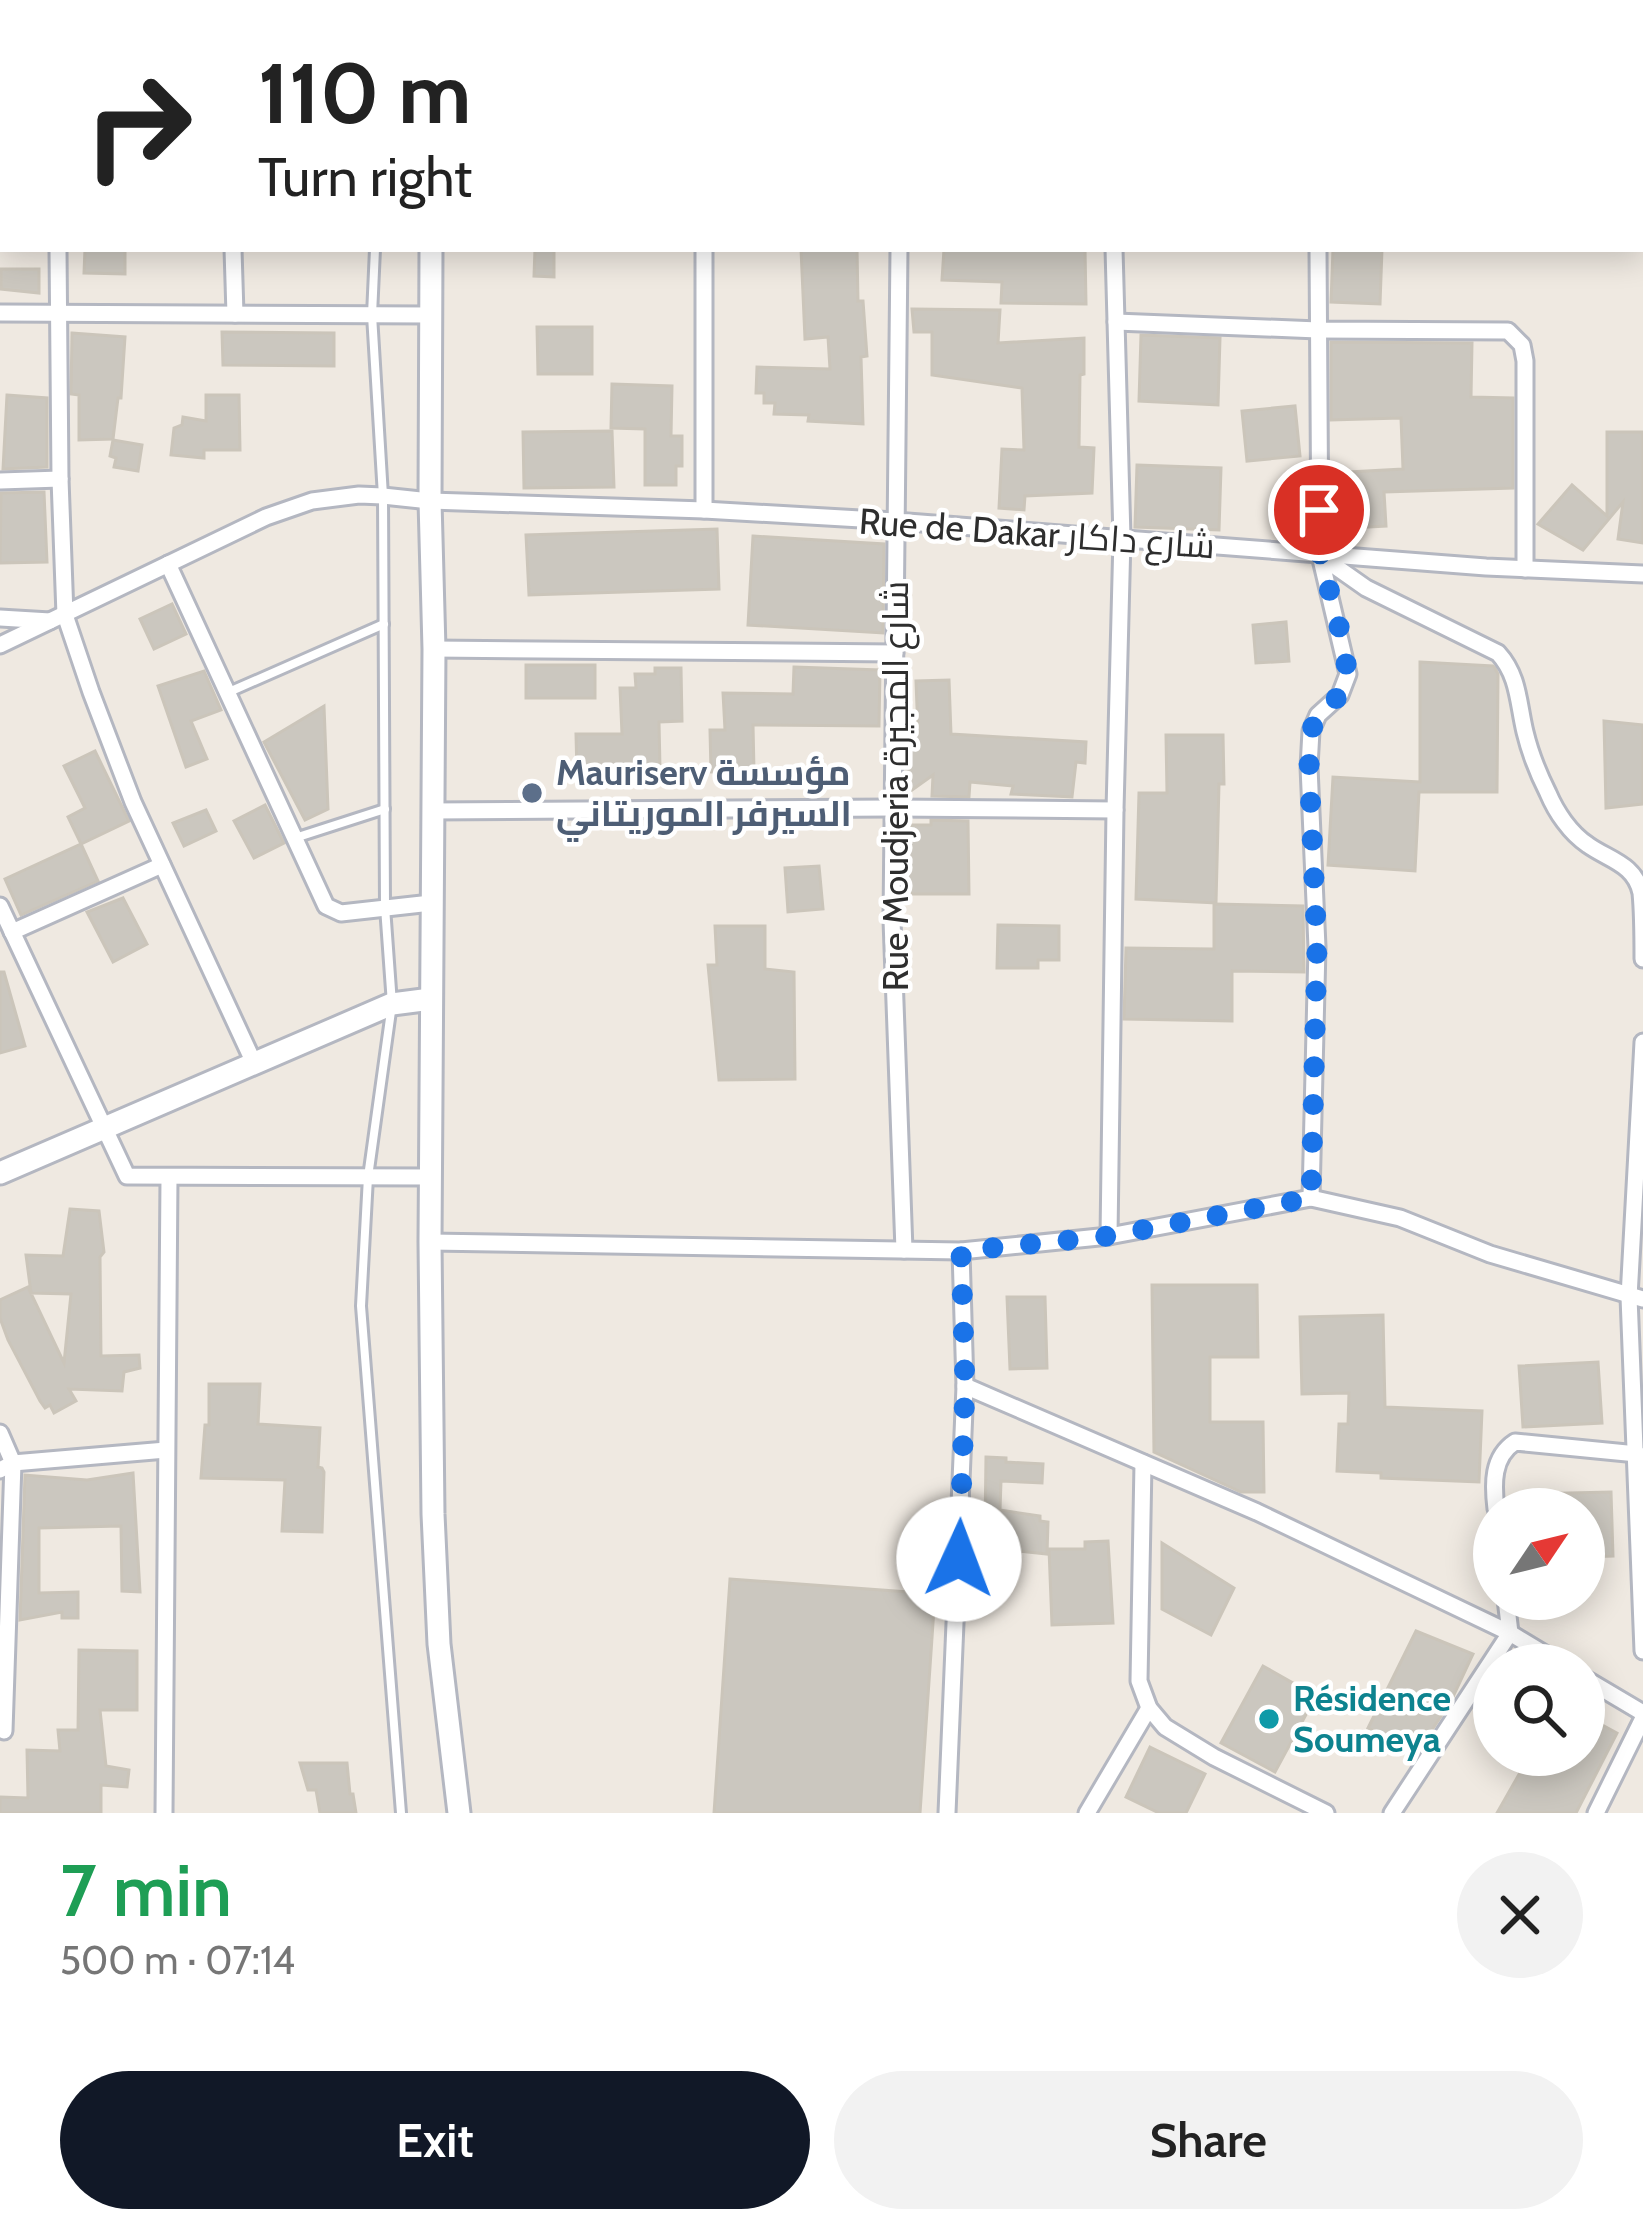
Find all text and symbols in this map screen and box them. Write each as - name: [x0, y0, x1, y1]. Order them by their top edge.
- text: 110 m: [258, 42, 471, 144]
- icon: right: [60, 48, 216, 204]
- text: Turn right: [258, 144, 472, 210]
- pin: [1268, 459, 1370, 561]
- icon: arrive: [1286, 477, 1352, 543]
- street label: Rue de Dakar شارع داكار: [857, 499, 1216, 570]
- street label: Rue Moudjeria شارع المجيرة: [873, 581, 920, 991]
- place label: Mauriserv مؤسسة السيرفر الموريتاني: [556, 750, 852, 843]
- marker: Mauriserv مؤسسة السيرفر الموريتاني: [519, 780, 545, 806]
- north arrow: [1473, 1488, 1605, 1620]
- map controls: [1473, 1488, 1605, 1776]
- position arrow: [896, 1496, 1022, 1622]
- button: search: [1473, 1644, 1605, 1776]
- place label: Résidence Soumeya: [1293, 1676, 1451, 1761]
- marker: Résidence Soumeya: [1256, 1706, 1282, 1732]
- text: 7 min: [60, 1847, 232, 1934]
- button: close: [1457, 1852, 1583, 1978]
- text: 500 m · 07:14: [60, 1936, 295, 1984]
- button: Exit: [60, 2071, 810, 2209]
- button: Share: [834, 2071, 1583, 2209]

